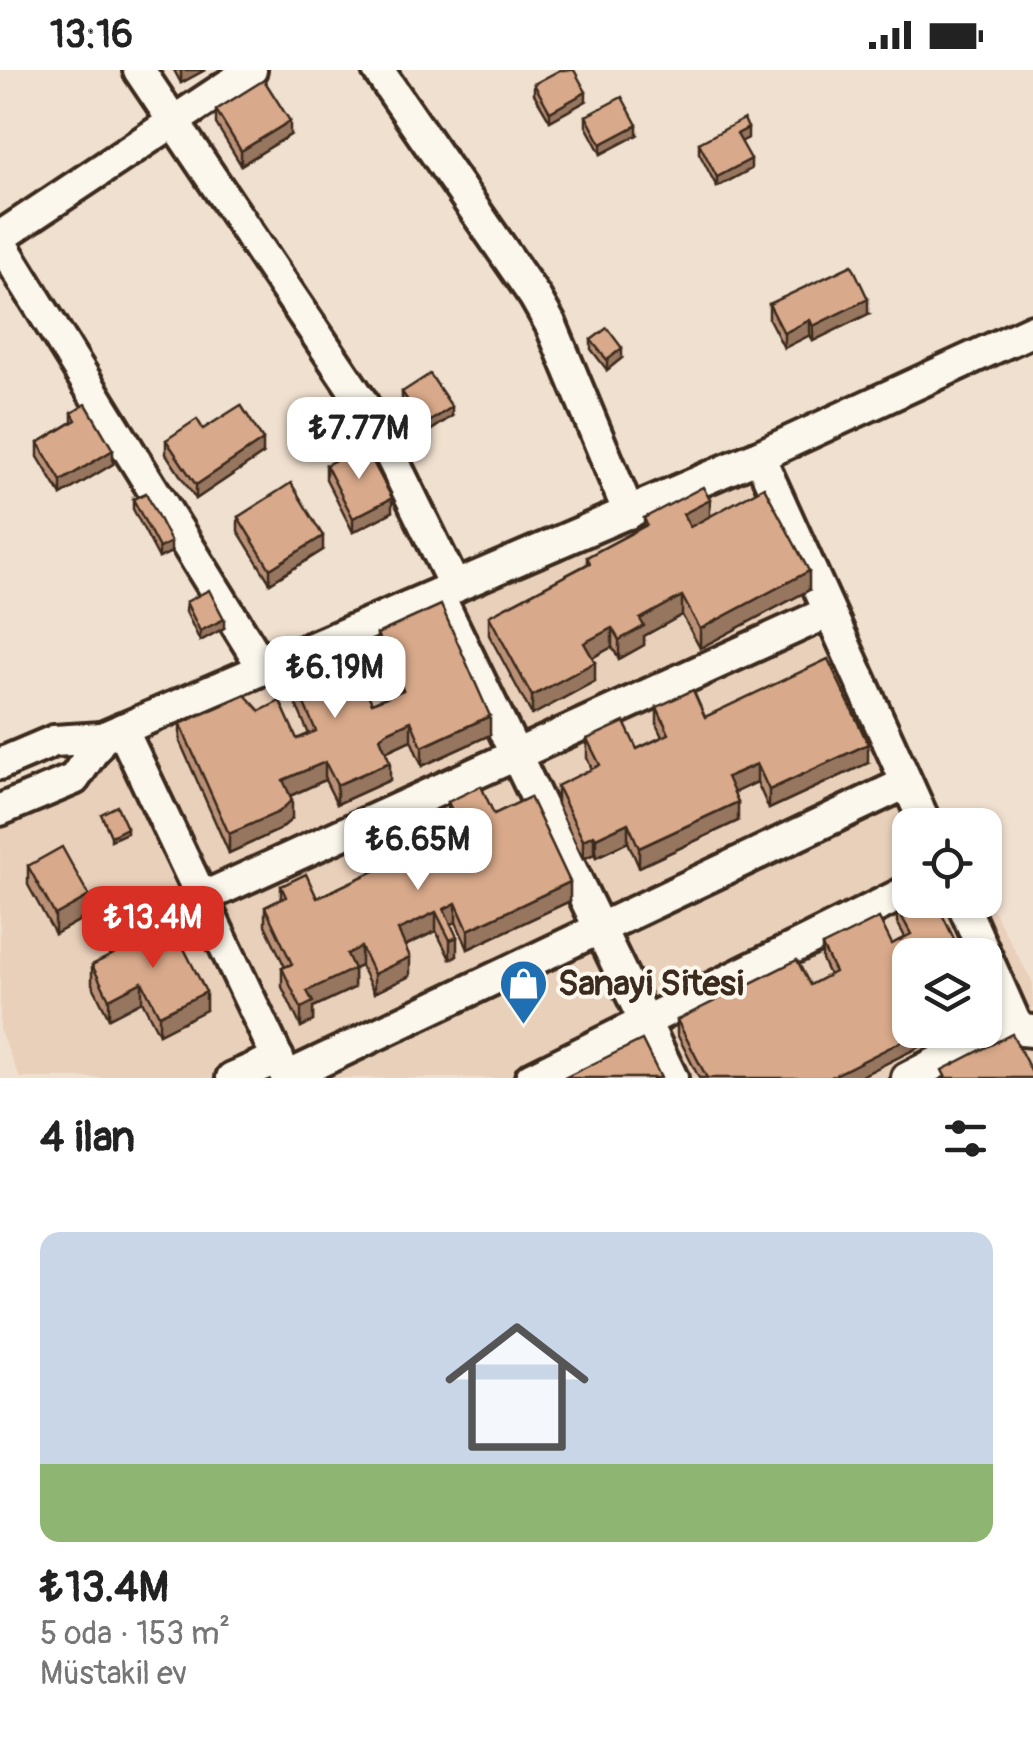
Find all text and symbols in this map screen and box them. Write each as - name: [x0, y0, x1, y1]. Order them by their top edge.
- text: 13:16: [50, 11, 133, 59]
- pin: ₺7.77M: [278, 397, 440, 482]
- text: ₺7.77M: [309, 409, 409, 449]
- pin: ₺6.19M: [254, 636, 416, 721]
- text: ₺6.19M: [287, 648, 383, 688]
- pin: ₺6.65M: [337, 808, 499, 893]
- map controls: [892, 808, 1002, 1048]
- button: locate: [892, 808, 1002, 918]
- text: ₺6.65M: [366, 820, 470, 860]
- pin: ₺13.4M: [72, 886, 234, 971]
- text: ₺13.4M: [104, 898, 202, 938]
- button: layers: [892, 938, 1002, 1048]
- shop icon: Sanayi Sitesi: [497, 958, 549, 1026]
- place label: Sanayi Sitesi: [558, 962, 744, 1006]
- icon: filters: [938, 1111, 993, 1166]
- text: 4 ilan: [40, 1112, 135, 1164]
- icon: home: [427, 1297, 607, 1477]
- text: ₺13.4M: [40, 1562, 169, 1614]
- text: 5 oda · 153 m²: [40, 1614, 230, 1654]
- text: Müstakil ev: [40, 1654, 187, 1694]

